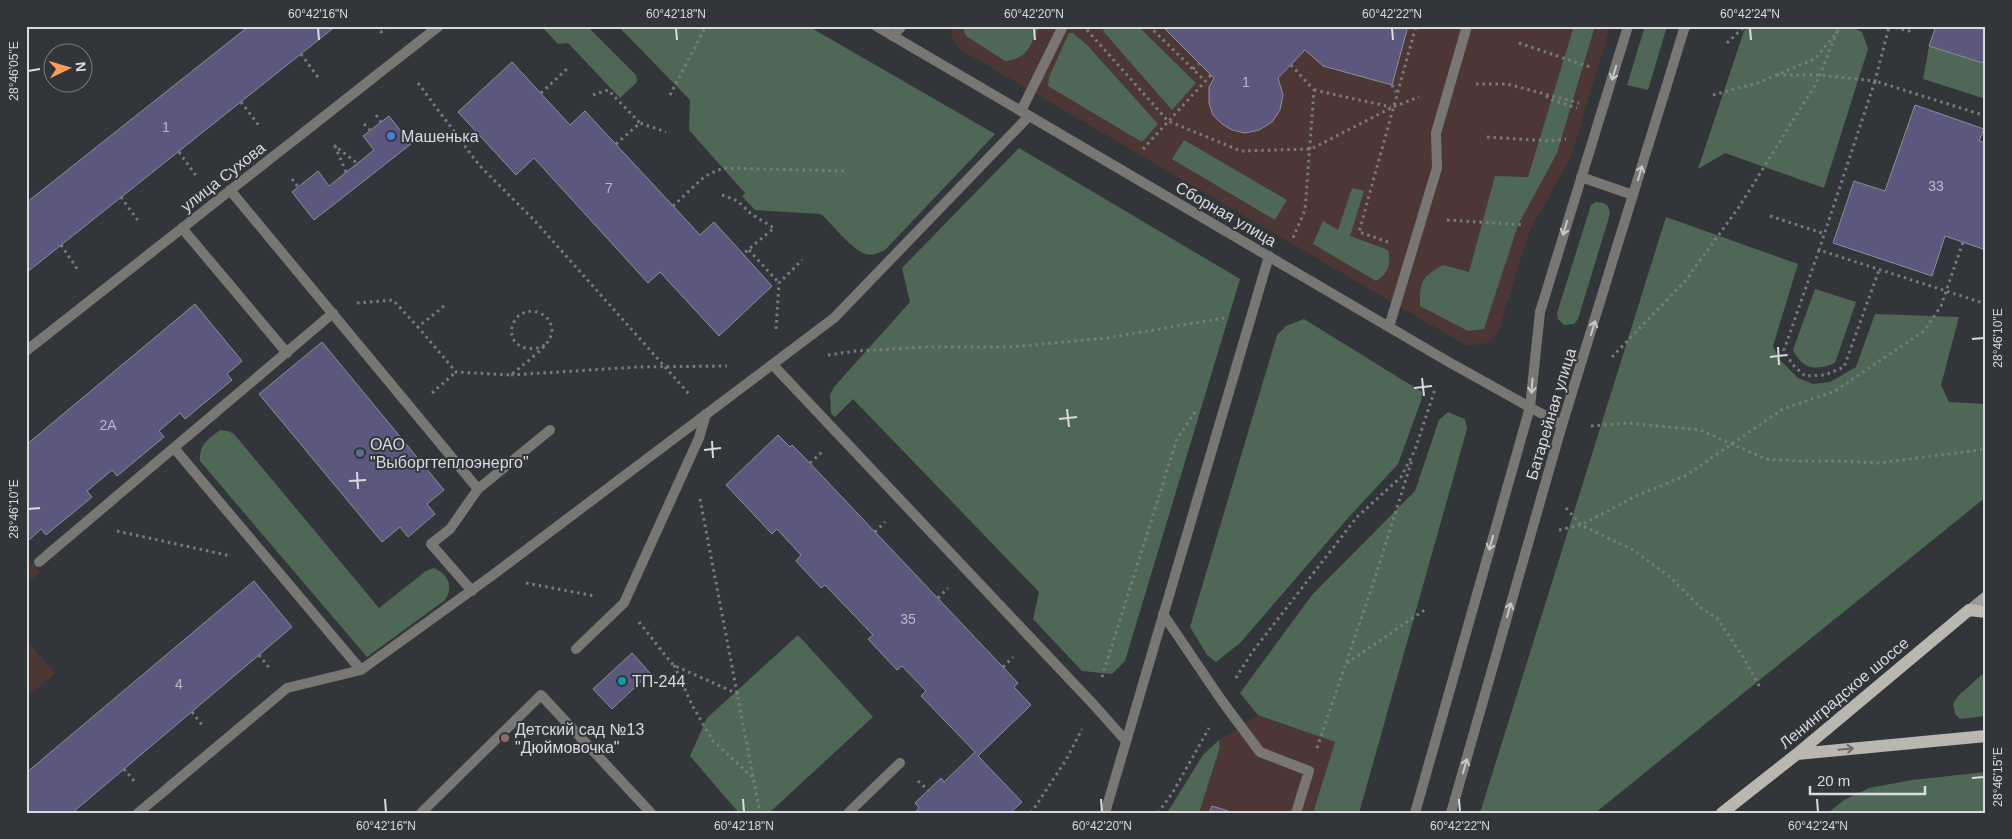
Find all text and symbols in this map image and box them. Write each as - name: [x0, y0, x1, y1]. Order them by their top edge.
- text: 60°42'16"N: [288, 7, 348, 21]
- text: 60°42'18"N: [646, 7, 706, 21]
- text: 60°42'20"N: [1004, 7, 1064, 21]
- text: 60°42'22"N: [1362, 7, 1422, 21]
- text: 60°42'24"N: [1720, 7, 1780, 21]
- text: 28°46'05"E: [7, 41, 21, 101]
- north arrow: [42, 42, 92, 92]
- text: N: [73, 61, 89, 73]
- one-way arrow: [1609, 65, 1619, 81]
- house number: 1: [1242, 74, 1250, 90]
- house number: 1: [162, 119, 170, 135]
- place label: Машенька: [401, 128, 479, 145]
- marker: Машенька: [385, 130, 397, 142]
- street label: улица Сухова: [178, 139, 268, 215]
- one-way arrow: [1636, 165, 1646, 181]
- street label: Сборная улица: [1173, 178, 1279, 250]
- house number: 33: [1928, 178, 1944, 194]
- house number: 7: [605, 180, 613, 196]
- one-way arrow: [1560, 219, 1570, 235]
- text: 28°46'10"E: [1991, 308, 2005, 368]
- one-way arrow: [1588, 321, 1598, 337]
- street label: Батарейная улица: [1523, 346, 1579, 482]
- one-way arrow: [1527, 378, 1537, 394]
- house number: 2А: [99, 417, 117, 433]
- place label: ОАО "Выборгтеплоэнерго": [370, 436, 529, 471]
- marker: ОАО "Выборгтеплоэнерго": [354, 447, 366, 459]
- text: 28°46'10"E: [7, 479, 21, 539]
- one-way arrow: [1486, 535, 1496, 551]
- one-way arrow: [1505, 602, 1515, 618]
- house number: 35: [900, 611, 916, 627]
- street label: Ленинградское шоссе: [1776, 634, 1912, 752]
- place label: ТП-244: [632, 673, 685, 690]
- marker: ТП-244: [616, 675, 628, 687]
- house number: 4: [175, 676, 183, 692]
- place label: Детский сад №13 "Дюймовочка": [515, 721, 644, 756]
- marker: Детский сад №13 "Дюймовочка": [499, 732, 511, 744]
- one-way arrow: [1838, 744, 1854, 754]
- text: 28°46'15"E: [1991, 747, 2005, 807]
- one-way arrow: [1460, 758, 1470, 774]
- scale bar: [1810, 764, 1924, 796]
- text: 20 m: [1817, 772, 1850, 789]
- text: 60°42'16"N: [356, 819, 416, 833]
- text: 60°42'18"N: [714, 819, 774, 833]
- text: 60°42'20"N: [1072, 819, 1132, 833]
- text: 60°42'22"N: [1430, 819, 1490, 833]
- text: 60°42'24"N: [1788, 819, 1848, 833]

